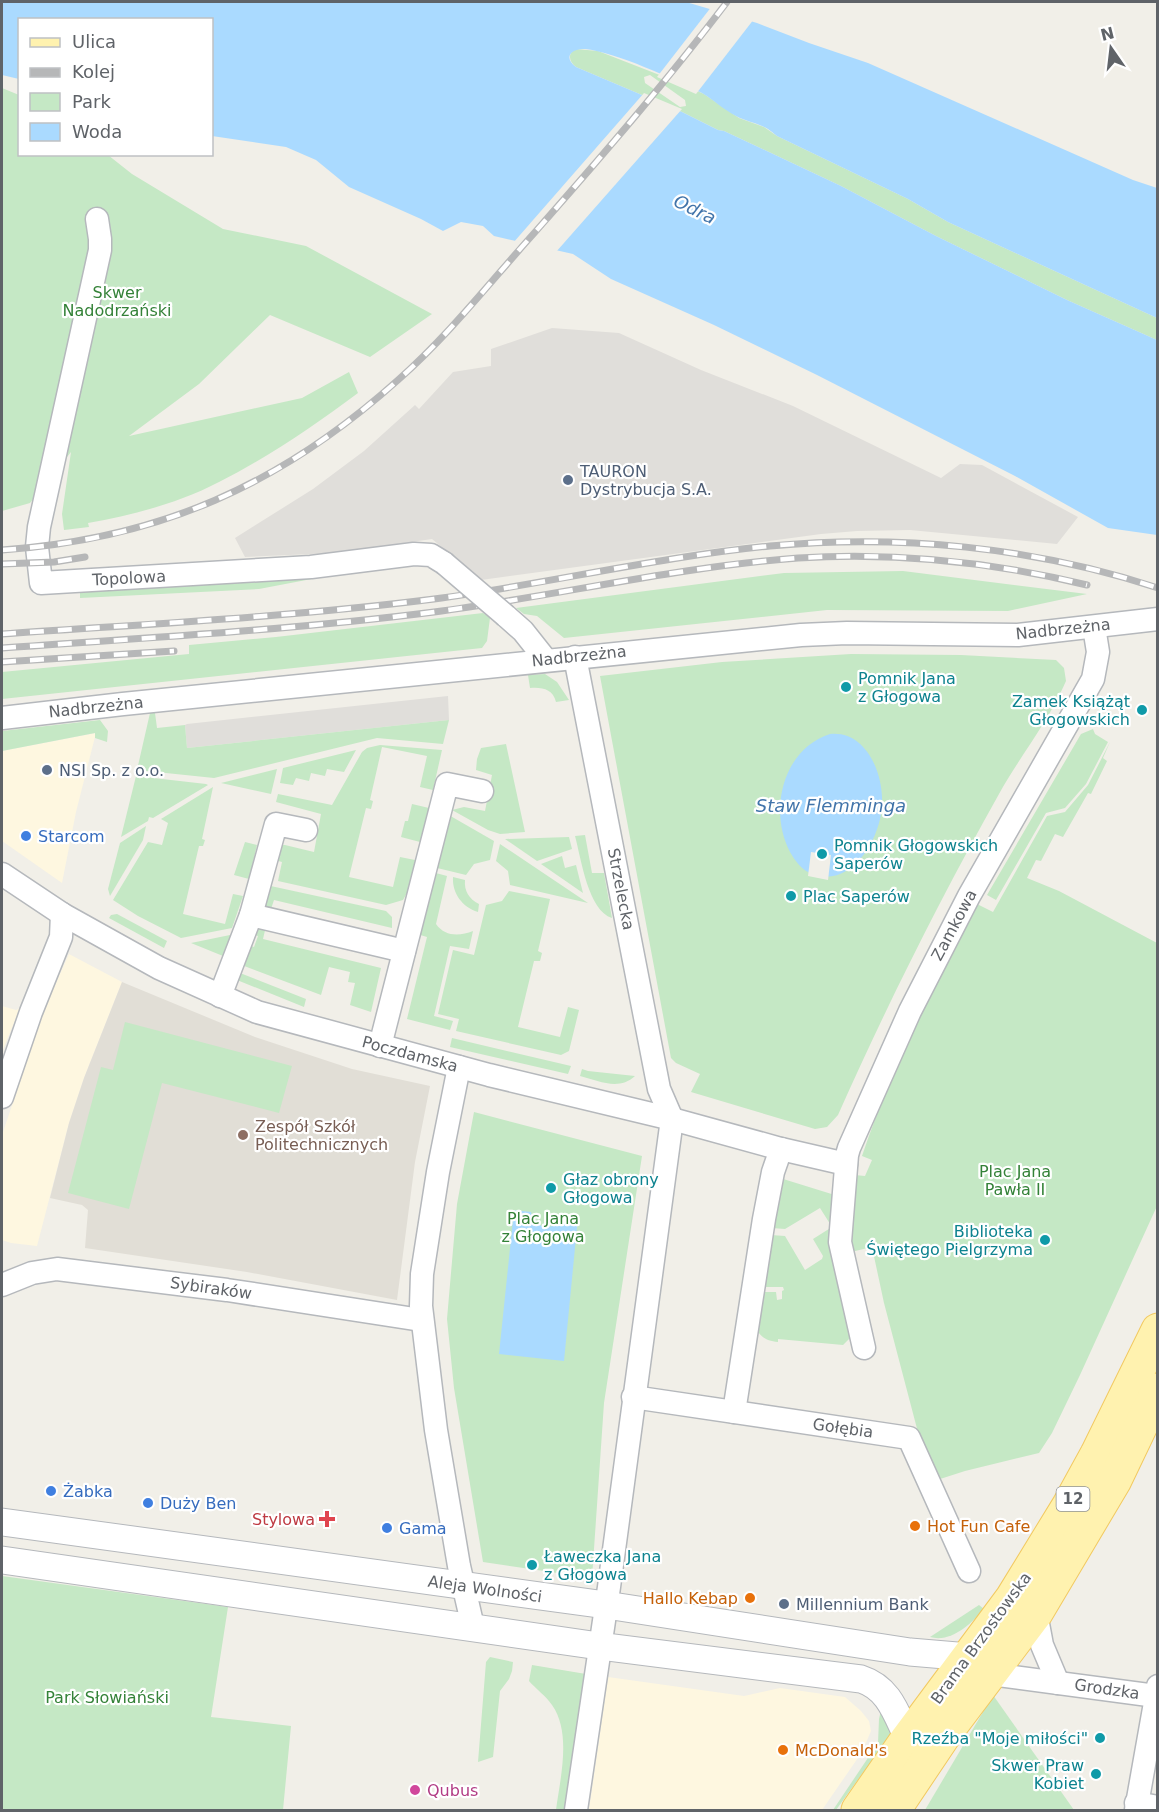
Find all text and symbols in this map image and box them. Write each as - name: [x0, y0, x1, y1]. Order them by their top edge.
- legend: [18, 18, 213, 156]
- north arrow: [1081, 18, 1141, 78]
- text: N: [1099, 23, 1116, 45]
- text: Ulica: [72, 31, 116, 52]
- text: Kolej: [72, 61, 115, 82]
- text: Park: [72, 91, 111, 112]
- text: Woda: [72, 121, 122, 142]
- water label: Odra: [671, 190, 719, 228]
- park label: Skwer Nadodrzański: [63, 283, 171, 320]
- place label: TAURON Dystrybucja S.A.: [579, 462, 712, 499]
- marker: TAURON Dystrybucja S.A.: [561, 473, 575, 487]
- street label: Topolowa: [91, 567, 166, 589]
- street label: Nadbrzeżna: [1015, 615, 1111, 643]
- street label: Nadbrzeżna: [531, 642, 627, 670]
- place label: Pomnik Jana z Głogowa: [858, 669, 956, 706]
- marker: Pomnik Jana z Głogowa: [839, 680, 853, 694]
- place label: Zamek Książąt Głogowskich: [1012, 692, 1130, 729]
- street label: Nadbrzeżna: [48, 693, 144, 721]
- marker: Zamek Książąt Głogowskich: [1135, 703, 1149, 717]
- place label: NSI Sp. z o.o.: [59, 761, 164, 780]
- marker: NSI Sp. z o.o.: [40, 763, 54, 777]
- water label: Staw Flemminga: [756, 795, 906, 816]
- place label: Starcom: [38, 827, 105, 846]
- marker: Starcom: [19, 829, 33, 843]
- place label: Pomnik Głogowskich Saperów: [834, 836, 998, 873]
- street label: Strzelecka: [604, 846, 638, 932]
- marker: Pomnik Głogowskich Saperów: [815, 847, 829, 861]
- street label: Zamkowa: [927, 886, 981, 964]
- place label: Plac Saperów: [803, 887, 910, 906]
- marker: Plac Saperów: [784, 889, 798, 903]
- street label: Poczdamska: [360, 1032, 460, 1076]
- place label: Zespół Szkół Politechnicznych: [255, 1117, 388, 1154]
- marker: Zespół Szkół Politechnicznych: [236, 1128, 250, 1142]
- park label: Plac Jana Pawła II: [979, 1162, 1051, 1199]
- place label: Głaz obrony Głogowa: [563, 1170, 659, 1207]
- marker: Głaz obrony Głogowa: [544, 1181, 558, 1195]
- park label: Plac Jana z Głogowa: [501, 1209, 585, 1246]
- place label: Biblioteka Świętego Pielgrzyma: [866, 1222, 1033, 1259]
- marker: Biblioteka Świętego Pielgrzyma: [1038, 1233, 1052, 1247]
- street label: Sybiraków: [169, 1273, 253, 1303]
- street label: Gołębia: [811, 1414, 875, 1442]
- place label: Żabka: [63, 1482, 113, 1501]
- marker: Żabka: [44, 1484, 58, 1498]
- road number: 12: [1056, 1487, 1090, 1511]
- place label: Duży Ben: [160, 1494, 236, 1513]
- marker: Duży Ben: [141, 1496, 155, 1510]
- place label: Stylowa: [252, 1510, 315, 1529]
- marker: Stylowa: [320, 1512, 334, 1526]
- place label: Hot Fun Cafe: [927, 1517, 1030, 1536]
- place label: Gama: [399, 1519, 447, 1538]
- marker: Hot Fun Cafe: [908, 1519, 922, 1533]
- marker: Gama: [380, 1521, 394, 1535]
- place label: Ławeczka Jana z Głogowa: [543, 1547, 661, 1584]
- marker: Ławeczka Jana z Głogowa: [525, 1558, 539, 1572]
- street label: Brama Brzostowska: [927, 1568, 1035, 1708]
- street label: Aleja Wolności: [427, 1572, 543, 1606]
- place label: Hallo Kebap: [643, 1589, 738, 1608]
- marker: Hallo Kebap: [743, 1591, 757, 1605]
- place label: Millennium Bank: [796, 1595, 929, 1614]
- marker: Millennium Bank: [777, 1597, 791, 1611]
- street label: Grodzka: [1073, 1675, 1141, 1703]
- park label: Park Słowiański: [45, 1688, 169, 1707]
- place label: Rzeźba "Moje miłości": [912, 1729, 1088, 1748]
- marker: Rzeźba "Moje miłości": [1093, 1731, 1107, 1745]
- place label: McDonald's: [795, 1741, 887, 1760]
- marker: McDonald's: [776, 1743, 790, 1757]
- place label: Skwer Praw Kobiet: [991, 1756, 1084, 1793]
- marker: Skwer Praw Kobiet: [1089, 1767, 1103, 1781]
- place label: Qubus: [427, 1781, 478, 1800]
- marker: Qubus: [408, 1783, 422, 1797]

